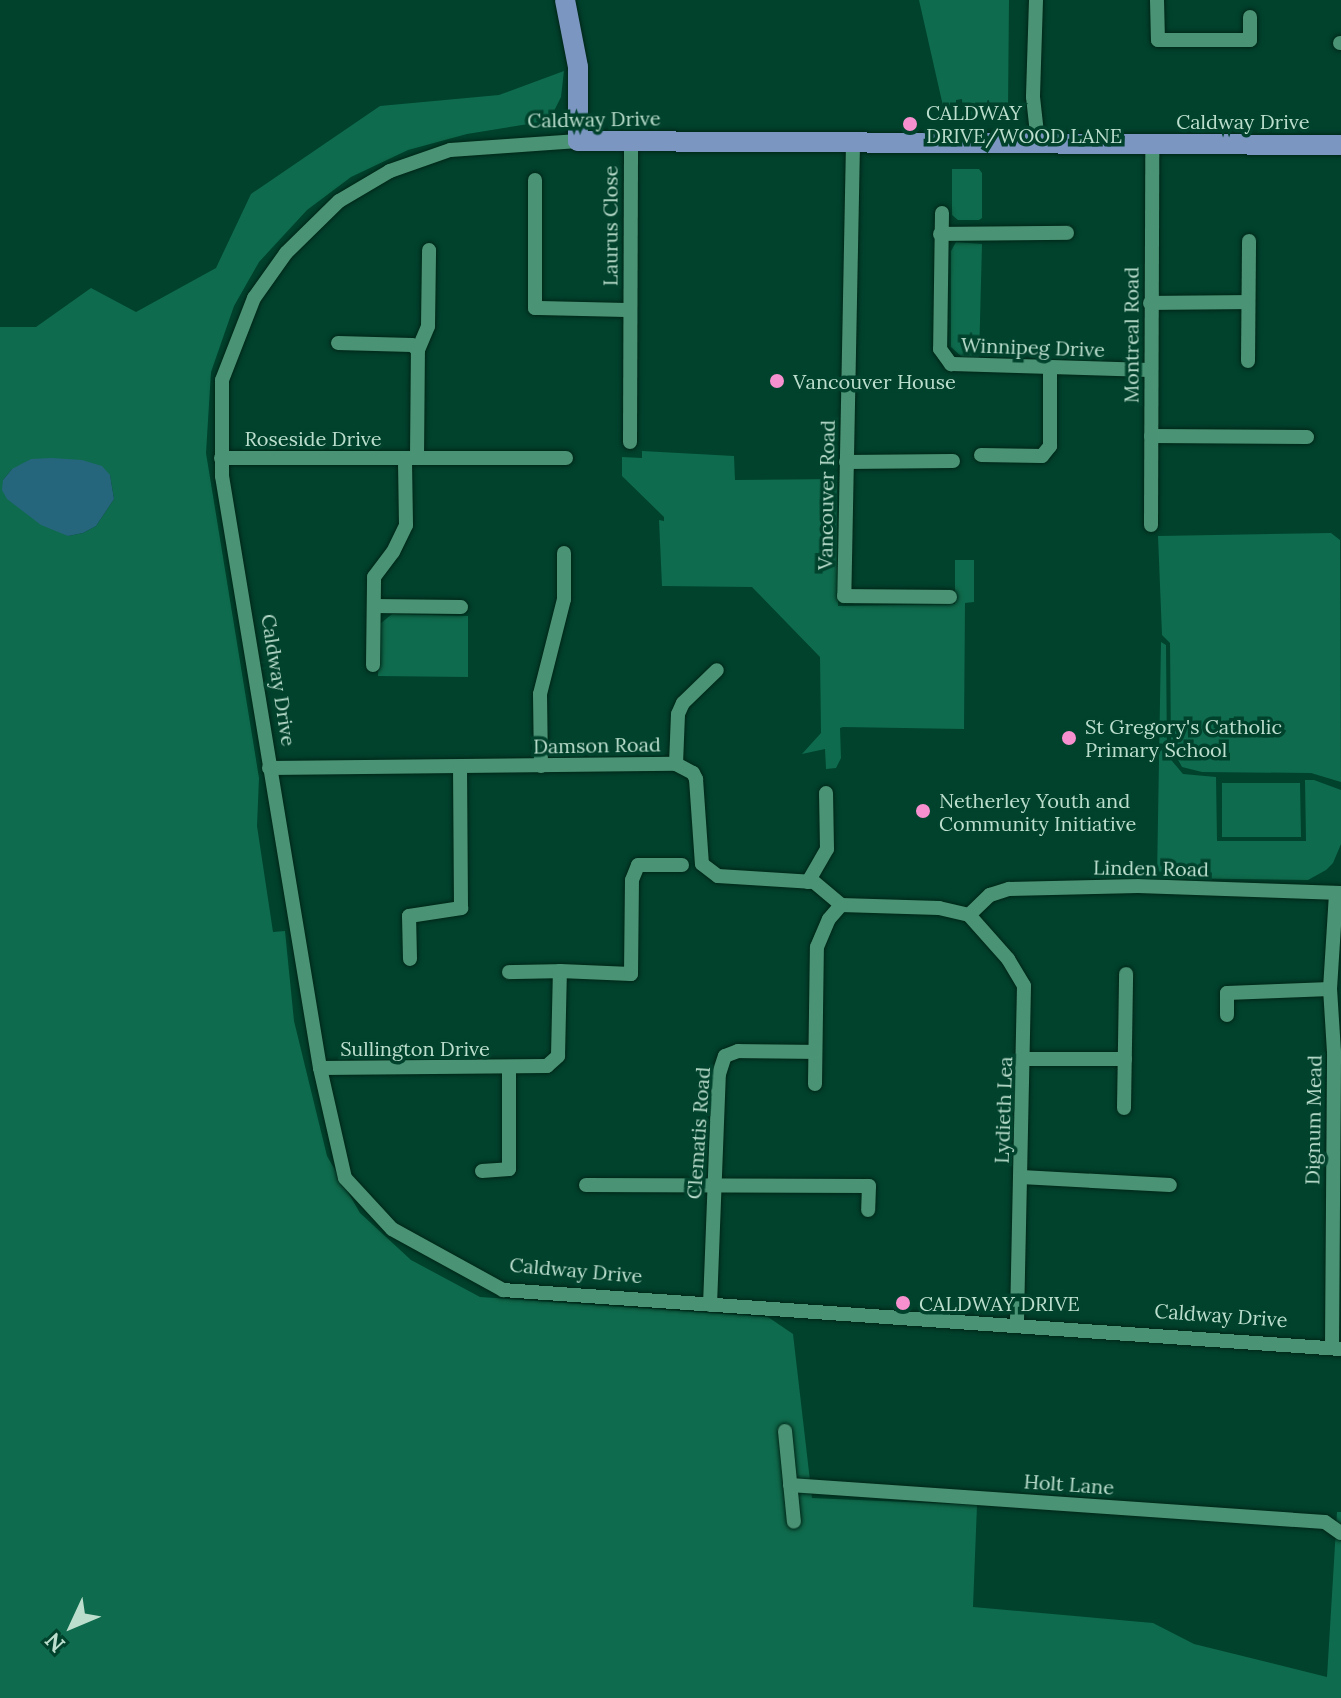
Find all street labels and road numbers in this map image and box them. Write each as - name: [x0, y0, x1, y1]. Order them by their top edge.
- street label: Caldway Drive: [527, 106, 661, 132]
- street label: Caldway Drive: [1176, 109, 1310, 133]
- street label: Laurus Close: [598, 166, 622, 286]
- street label: Montreal Road: [1119, 267, 1143, 403]
- street label: Winnipeg Drive: [961, 332, 1105, 362]
- street label: Vancouver Road: [813, 420, 839, 570]
- street label: Roseside Drive: [244, 426, 382, 450]
- street label: Caldway Drive: [257, 612, 301, 748]
- street label: Damson Road: [533, 732, 661, 758]
- street label: Linden Road: [1093, 855, 1209, 881]
- street label: Sullington Drive: [340, 1036, 490, 1060]
- street label: Dignum Mead: [1300, 1055, 1326, 1185]
- street label: Lydieth Lea: [989, 1056, 1017, 1164]
- street label: Clematis Road: [681, 1066, 715, 1200]
- street label: Caldway Drive: [509, 1252, 643, 1288]
- street label: Caldway Drive: [1154, 1298, 1288, 1332]
- street label: Holt Lane: [1023, 1469, 1115, 1499]

